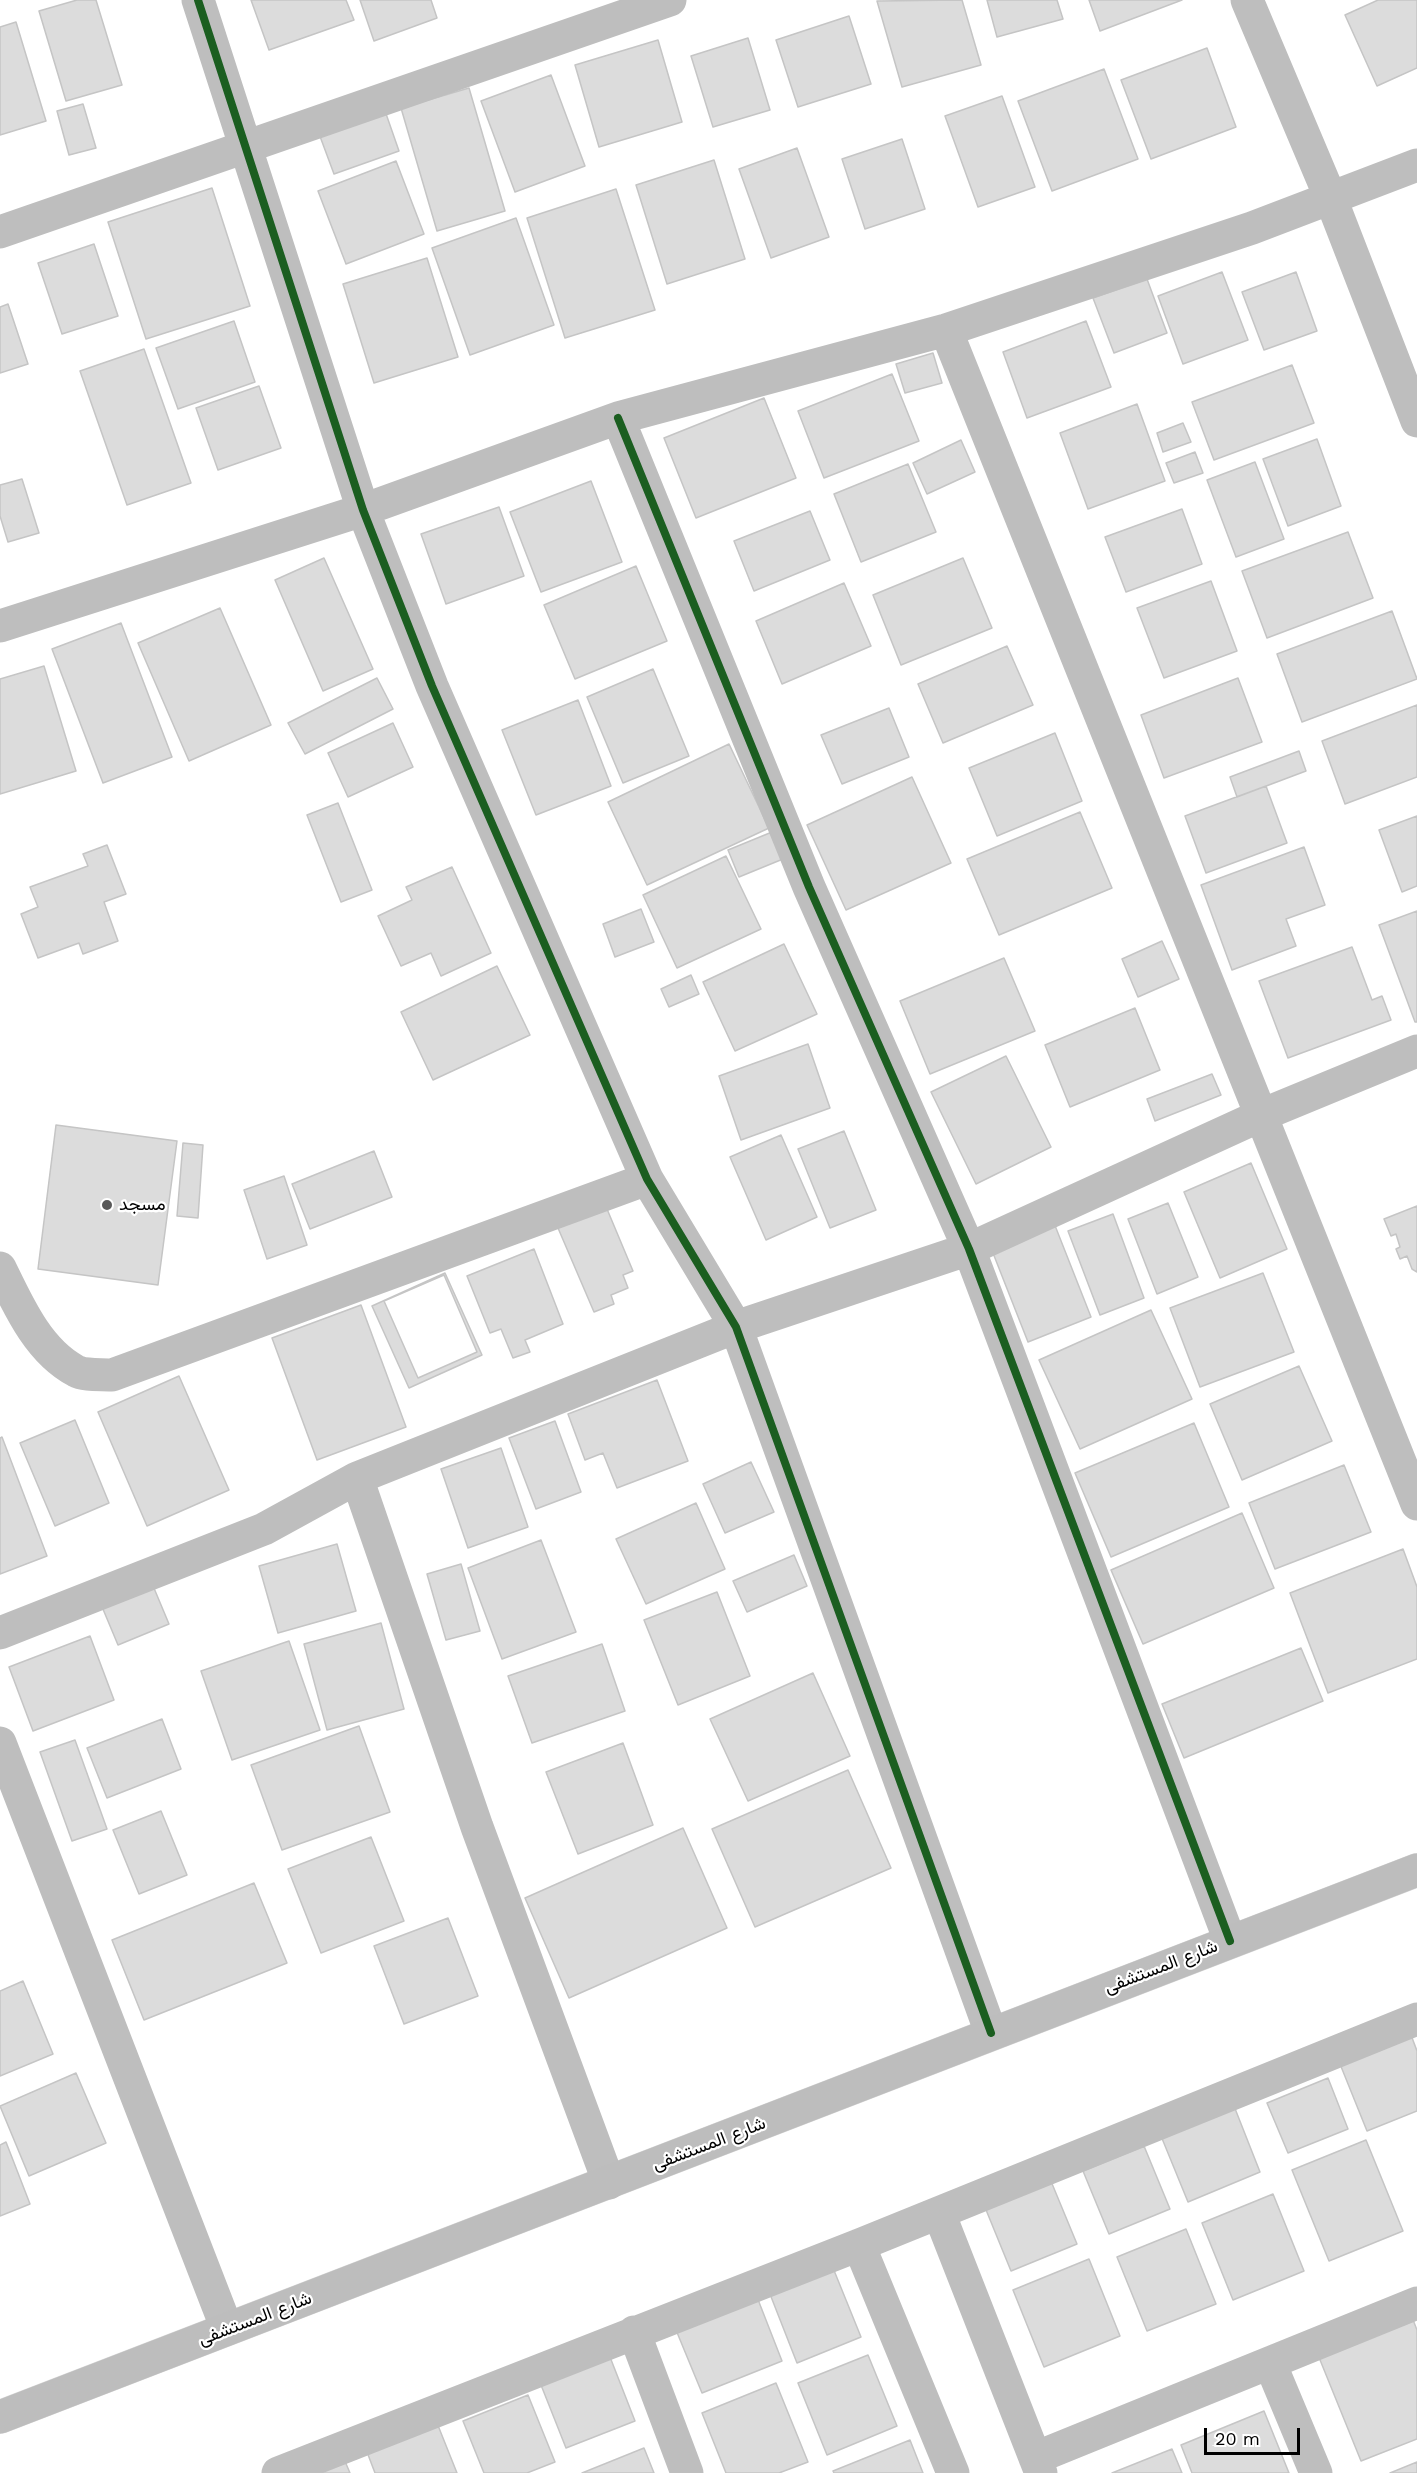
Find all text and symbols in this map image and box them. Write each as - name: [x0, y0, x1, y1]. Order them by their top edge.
- place label: مسجد: [119, 1194, 166, 1216]
- marker: مسجد: [100, 1198, 114, 1212]
- street label: شارع المستشفى: [1101, 1936, 1221, 1998]
- street label: شارع المستشفى: [649, 2113, 769, 2175]
- street label: شارع المستشفى: [195, 2288, 315, 2350]
- scale bar: [1207, 2416, 1303, 2454]
- text: 20 m: [1215, 2428, 1260, 2449]

